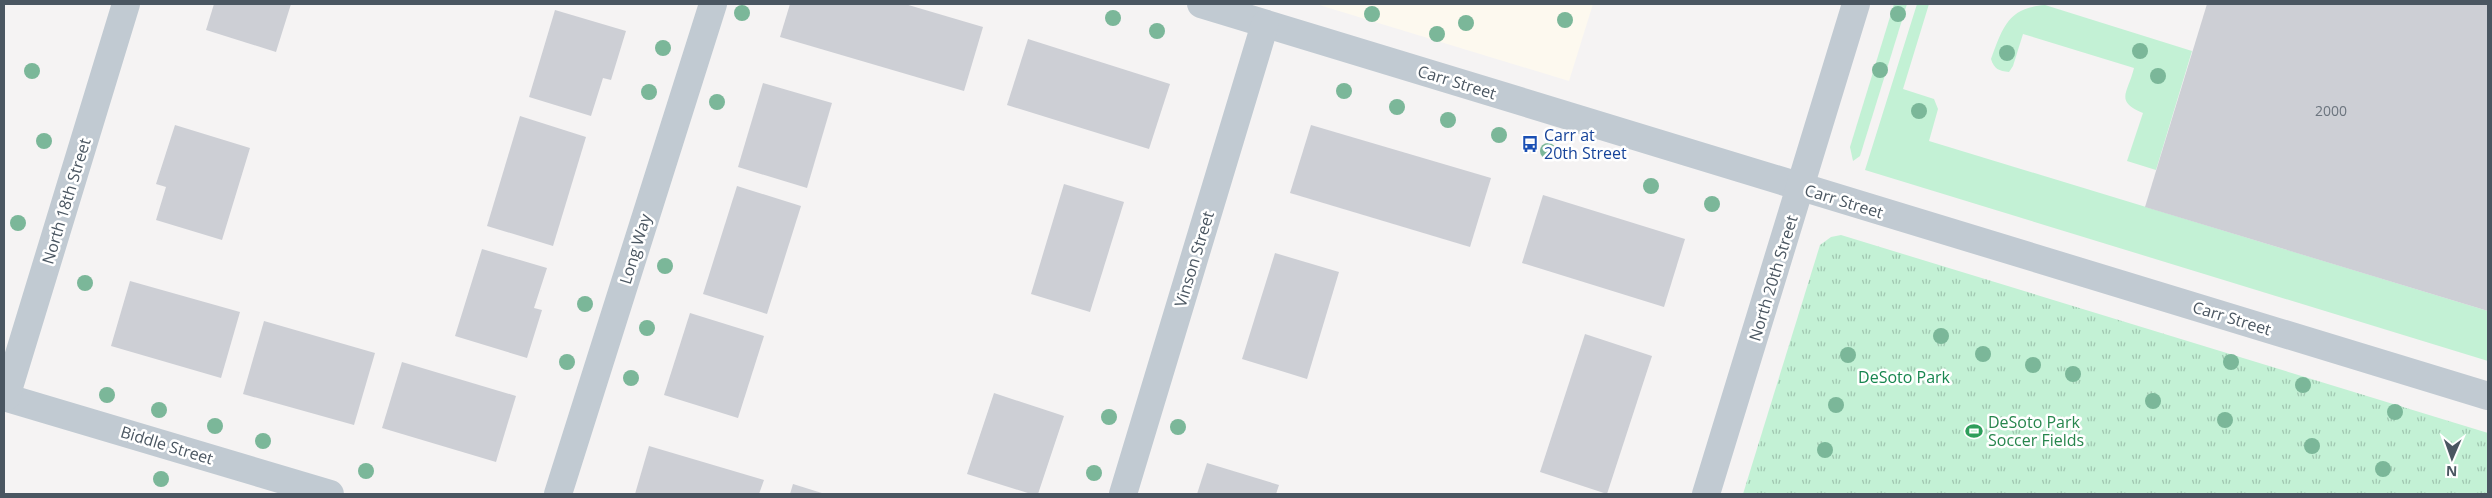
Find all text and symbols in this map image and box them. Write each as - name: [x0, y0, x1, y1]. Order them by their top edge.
- street label: Carr Street: [1415, 60, 1499, 104]
- house number: 2000: [2315, 101, 2347, 120]
- place label: Carr at 20th Street: [1544, 124, 1627, 164]
- bus stop icon: Carr at 20th Street: [1520, 134, 1540, 154]
- street label: North 18th Street: [36, 135, 96, 267]
- street label: Carr Street: [1802, 179, 1886, 223]
- street label: Vinson Street: [1169, 208, 1219, 310]
- street label: Long Way: [614, 210, 656, 287]
- street label: North 20th Street: [1743, 212, 1803, 344]
- street label: Carr Street: [2190, 296, 2274, 340]
- park label: DeSoto Park: [1858, 366, 1951, 388]
- place label: DeSoto Park Soccer Fields: [1988, 411, 2084, 451]
- street label: Biddle Street: [118, 420, 216, 470]
- sports icon: DeSoto Park Soccer Fields: [1964, 421, 1984, 441]
- north arrow: [2427, 433, 2477, 483]
- text: N: [2446, 462, 2458, 481]

